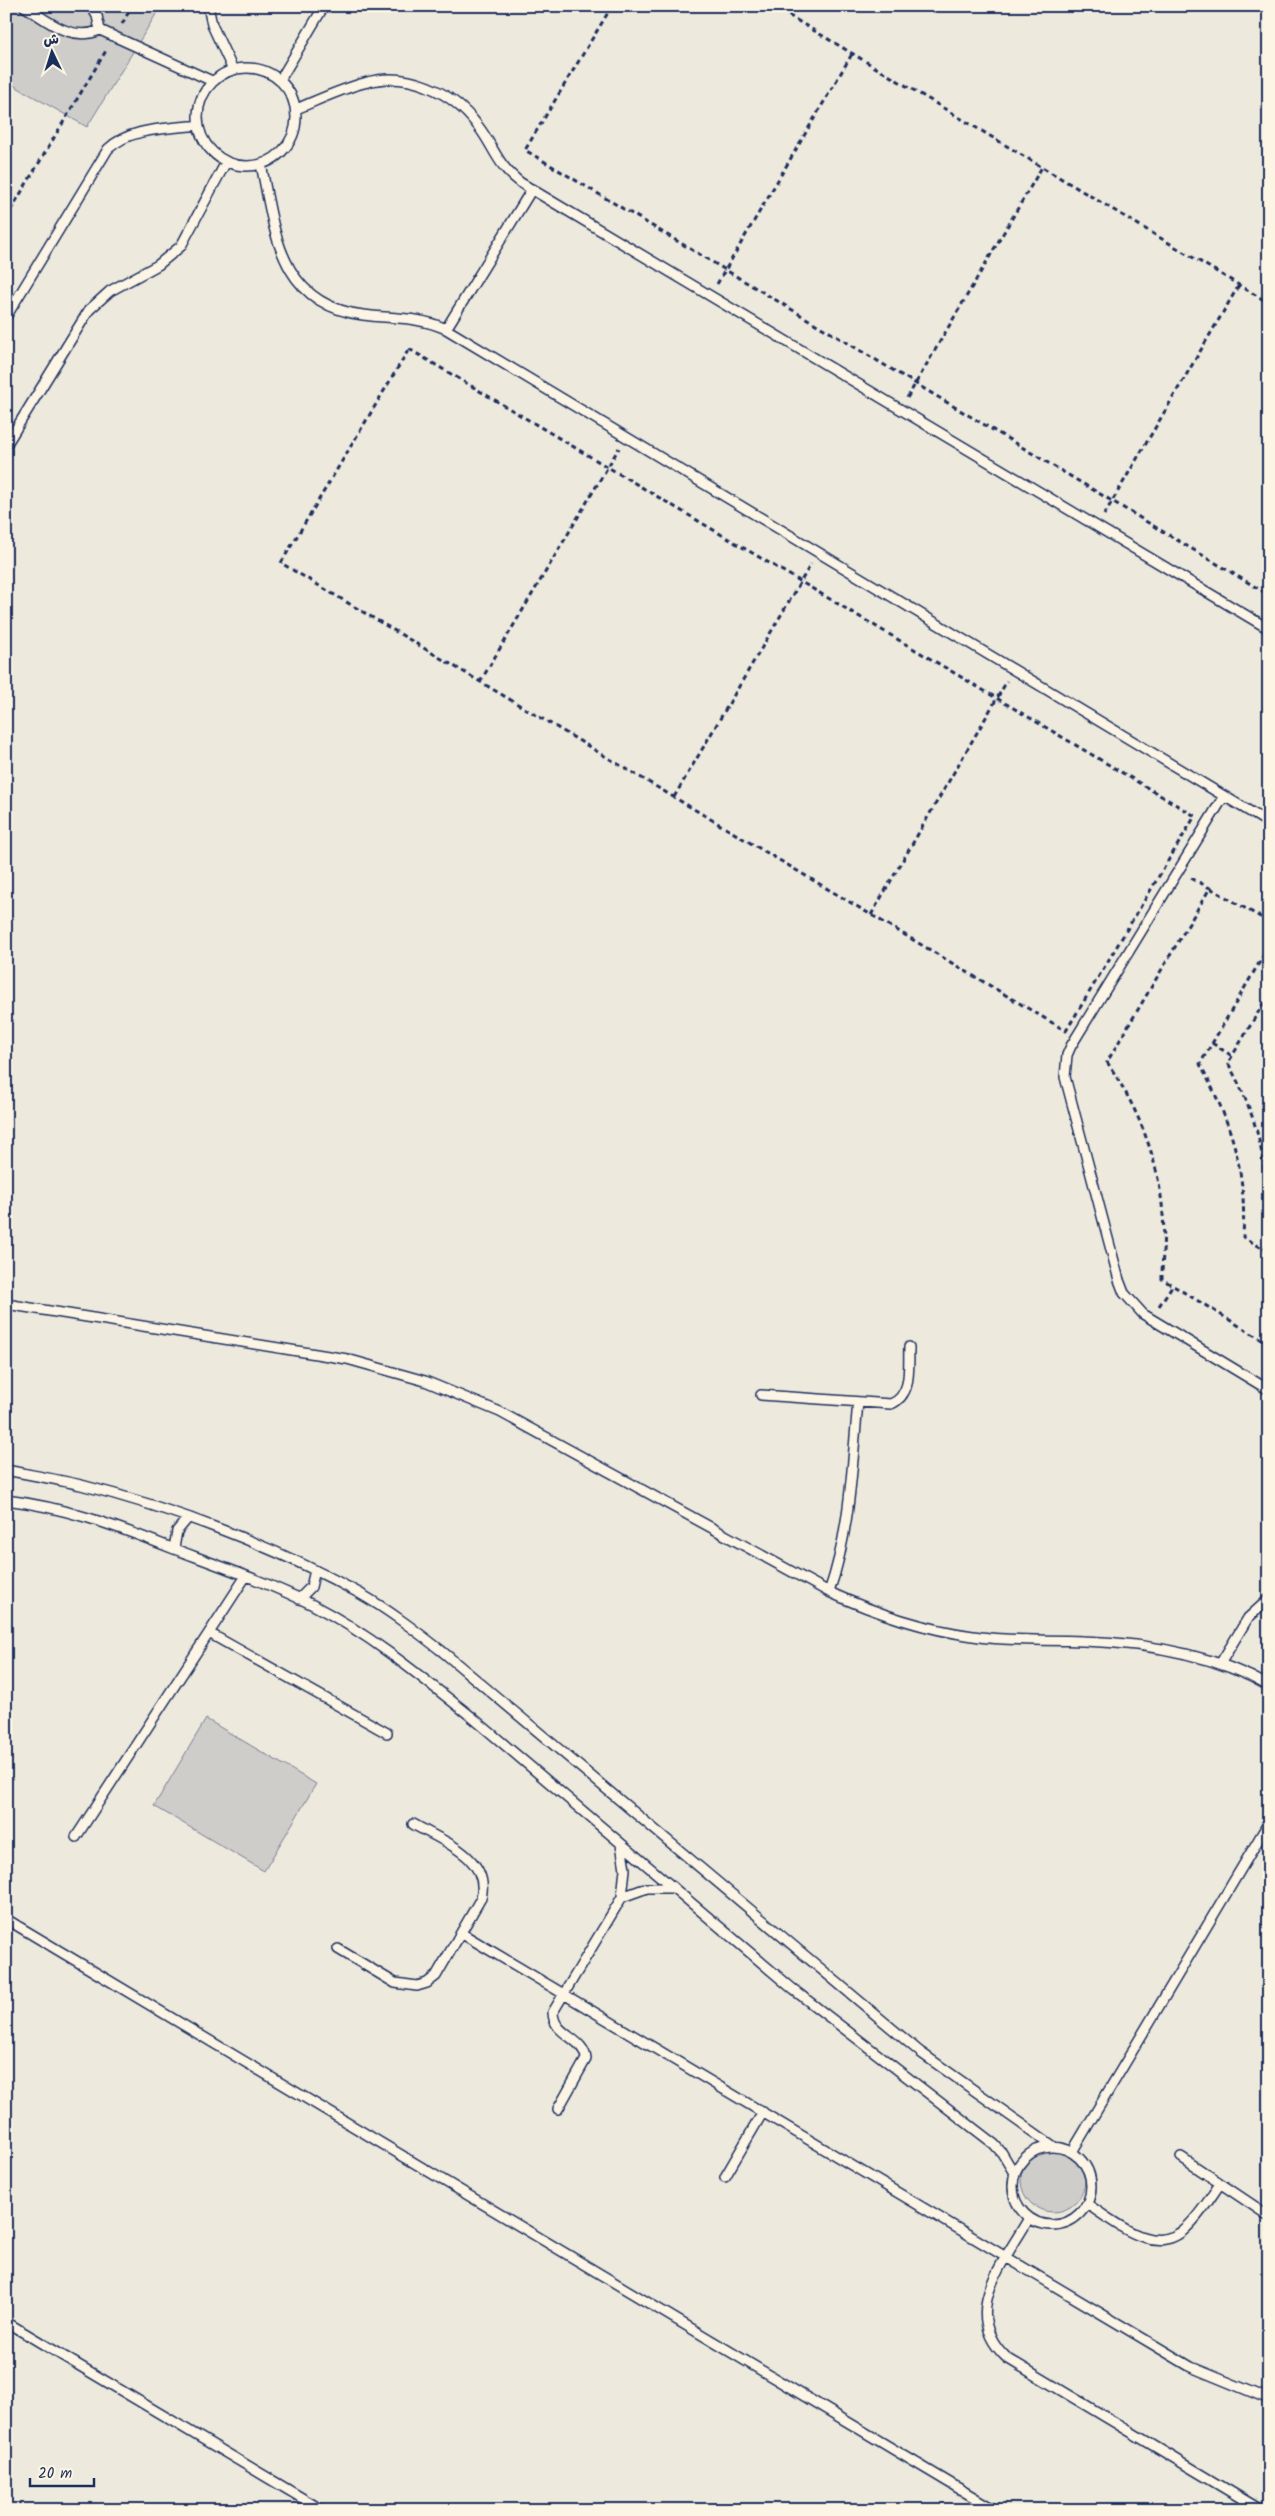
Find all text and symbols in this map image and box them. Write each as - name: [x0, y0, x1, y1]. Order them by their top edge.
- north arrow: [28, 28, 78, 78]
- text: ش: [43, 29, 60, 52]
- scale bar: [30, 2456, 94, 2488]
- text: 20 m: [38, 2462, 72, 2486]

